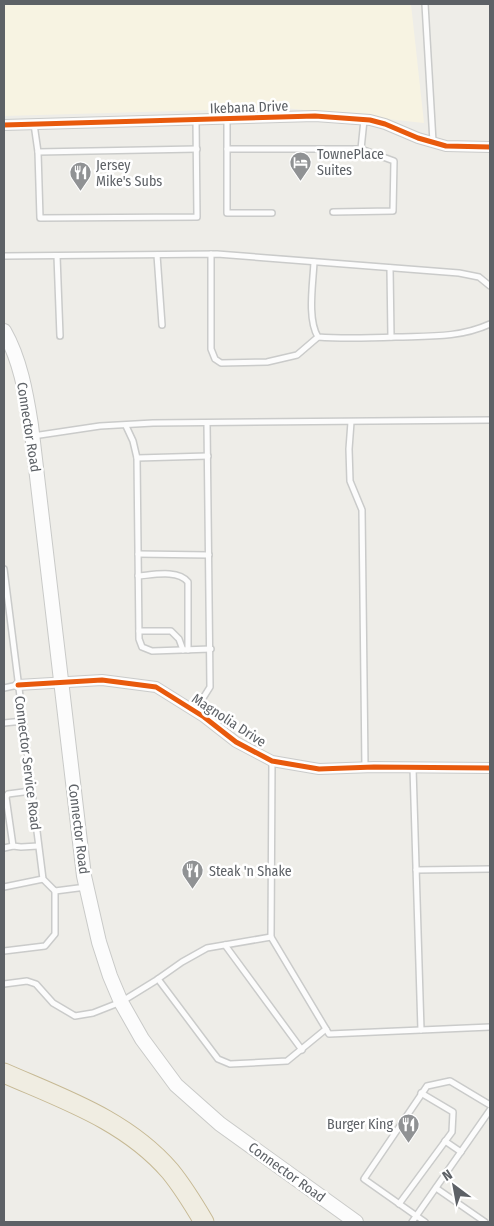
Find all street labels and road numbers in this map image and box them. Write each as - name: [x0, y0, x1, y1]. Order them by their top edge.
- street label: Ikebana Drive: [210, 98, 289, 117]
- street label: Connector Road: [13, 381, 44, 473]
- street label: Magnolia Drive: [188, 690, 269, 751]
- street label: Connector Service Road: [11, 695, 44, 831]
- street label: Connector Road: [65, 783, 92, 875]
- street label: Connector Road: [245, 1139, 328, 1206]

